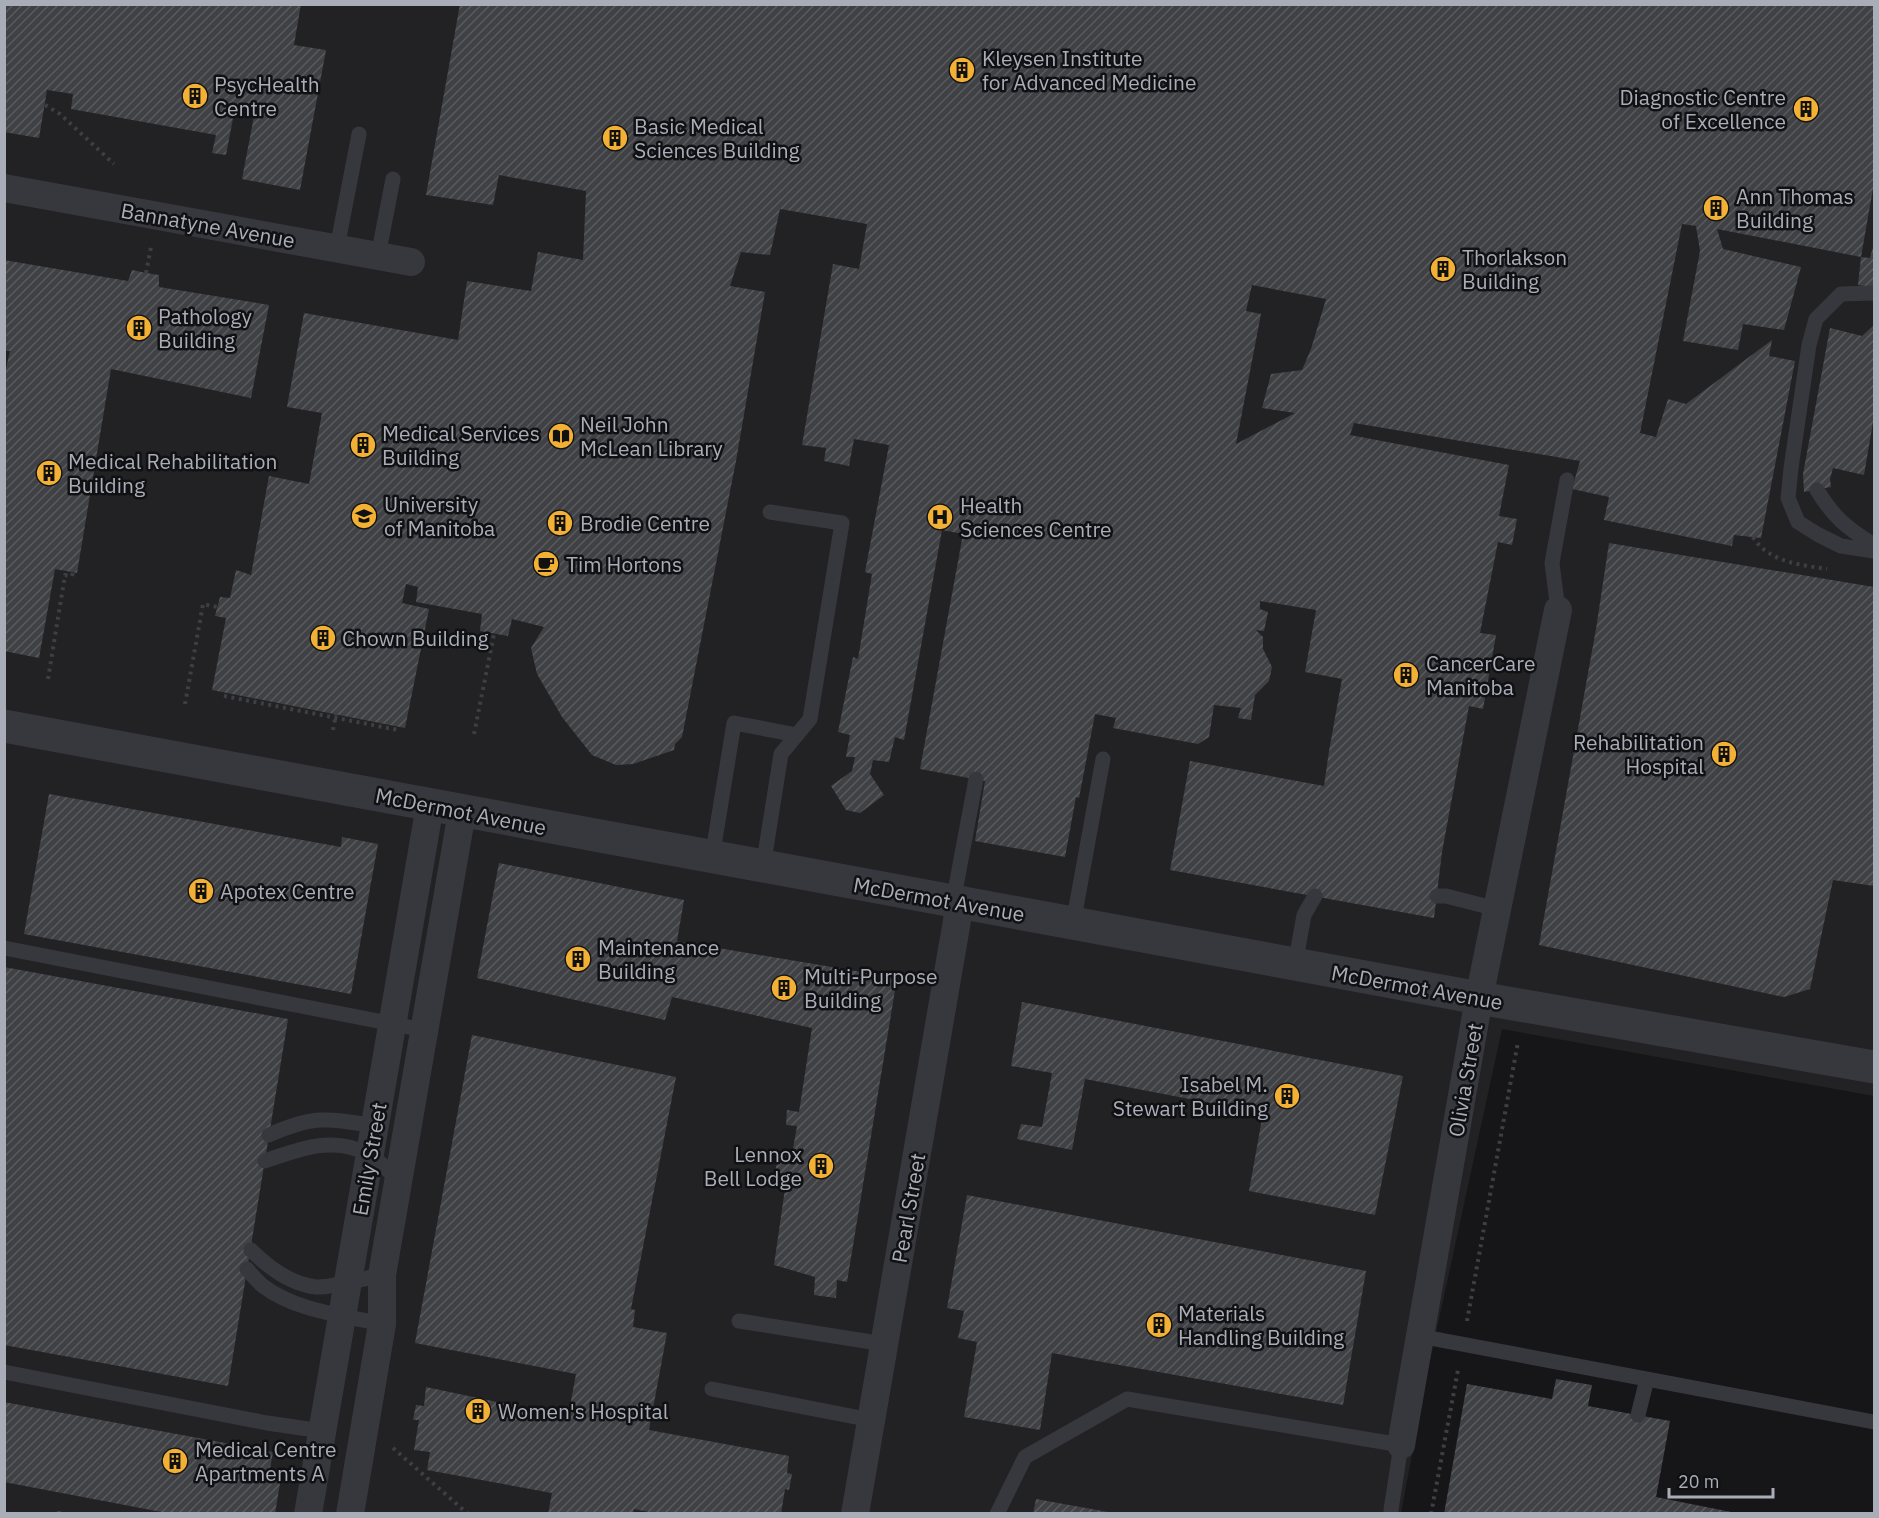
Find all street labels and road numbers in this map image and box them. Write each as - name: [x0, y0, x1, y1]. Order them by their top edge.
- street label: Bannatyne Avenue: [119, 196, 297, 254]
- street label: McDermot Avenue: [373, 781, 549, 841]
- street label: McDermot Avenue: [851, 870, 1027, 928]
- street label: McDermot Avenue: [1329, 958, 1505, 1016]
- street label: Olivia Street: [1441, 1021, 1489, 1139]
- street label: Emily Street: [345, 1100, 393, 1218]
- street label: Pearl Street: [885, 1151, 931, 1265]

